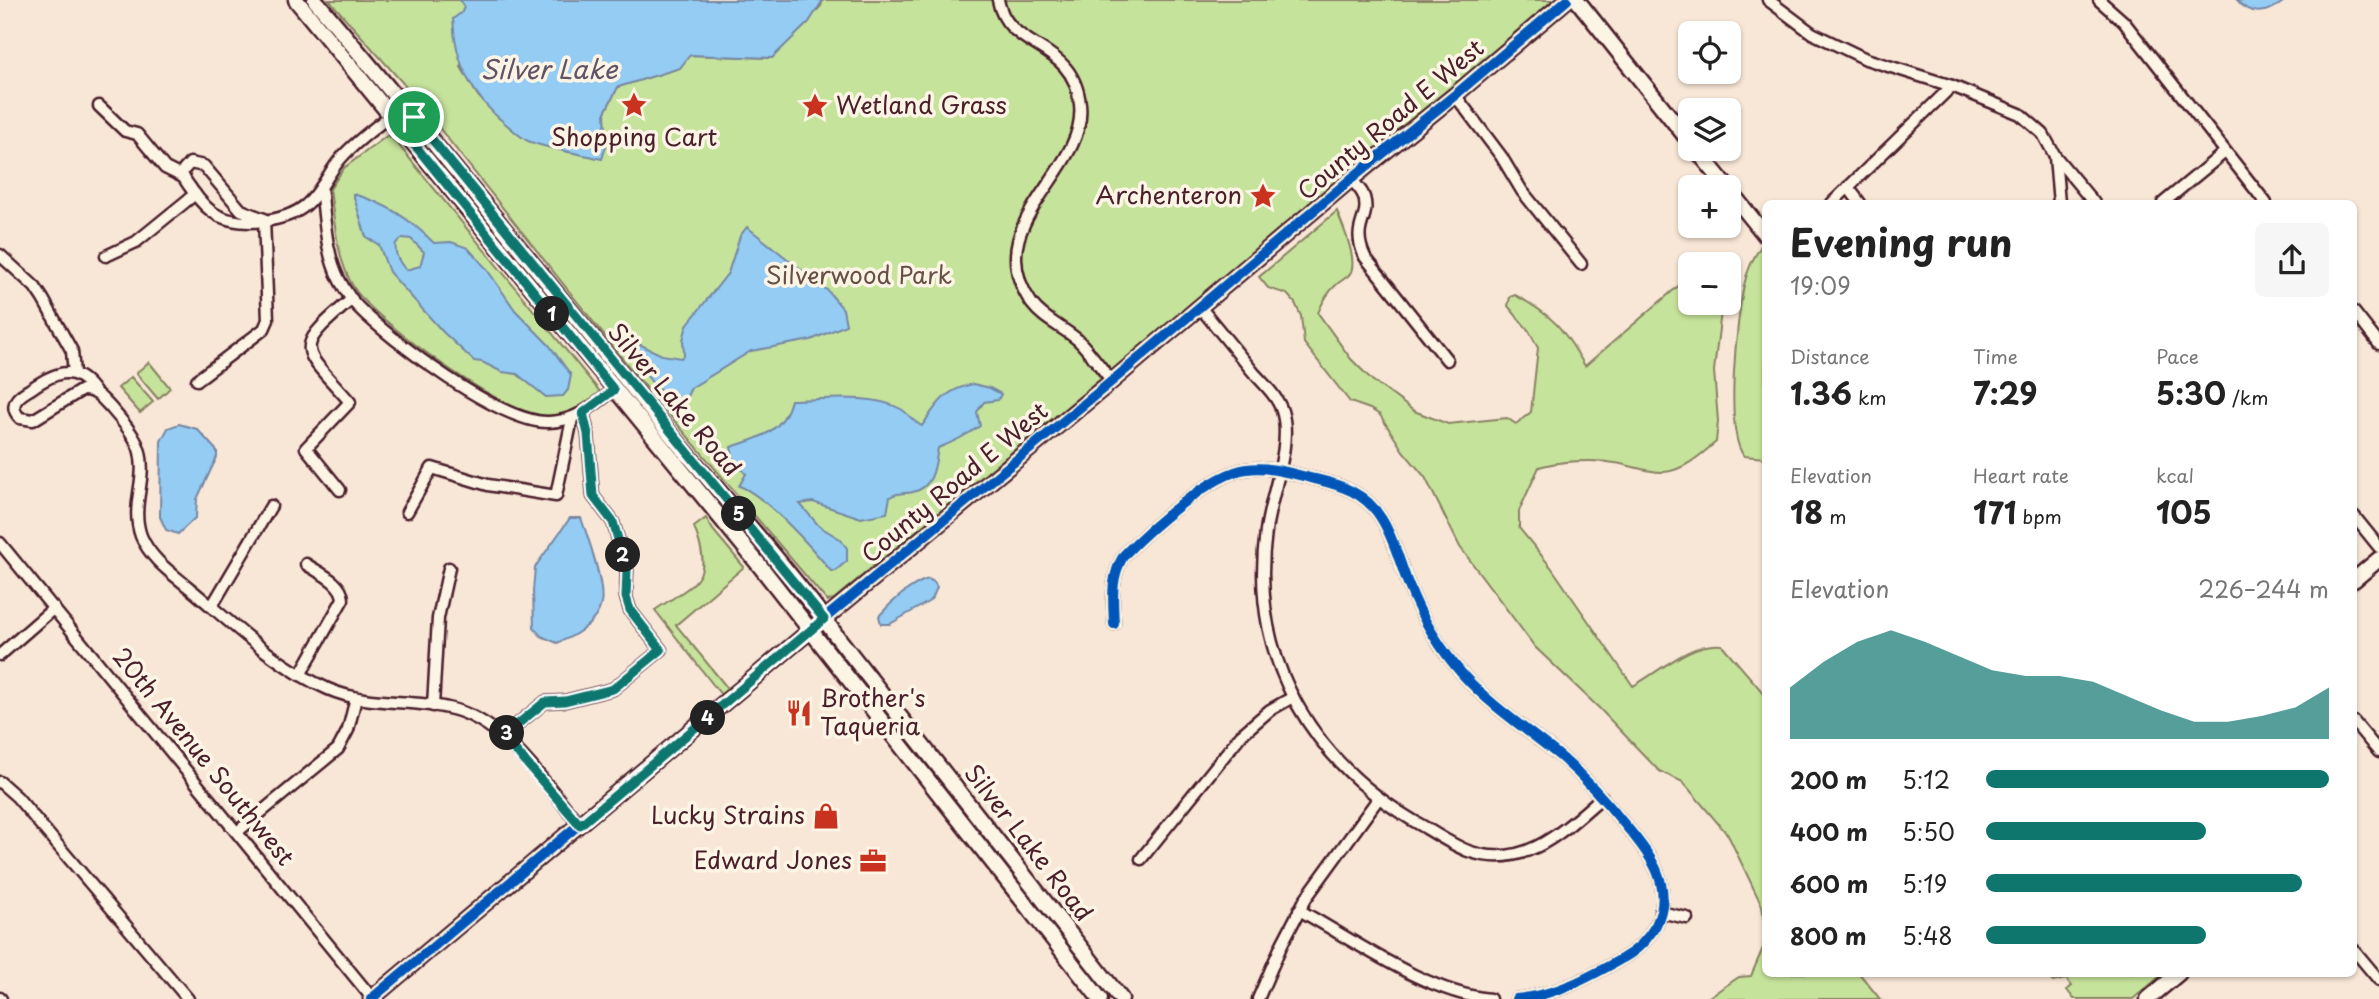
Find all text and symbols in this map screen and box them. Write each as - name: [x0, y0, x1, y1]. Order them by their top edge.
- map controls: [1678, 21, 1741, 315]
- button: locate: [1678, 21, 1741, 84]
- street label: County Road E West: [1288, 29, 1491, 208]
- water label: Silver Lake: [481, 49, 619, 88]
- place label: Wetland Grass: [836, 86, 1007, 122]
- pin: [384, 87, 444, 147]
- place icon: Shopping Cart: [619, 90, 649, 120]
- place icon: Wetland Grass: [800, 91, 830, 121]
- icon: arrive: [395, 98, 433, 136]
- button: layers: [1678, 98, 1741, 161]
- place label: Shopping Cart: [551, 118, 717, 154]
- button: +: [1678, 175, 1741, 238]
- place label: Archenteron: [1096, 176, 1242, 212]
- place icon: Archenteron: [1248, 181, 1278, 211]
- text: Evening run: [1790, 213, 2012, 270]
- button: share: [2255, 223, 2329, 297]
- button: −: [1678, 252, 1741, 315]
- park label: Silverwood Park: [766, 256, 952, 292]
- text: 19:09: [1790, 268, 1851, 303]
- pin: 1: [534, 296, 570, 332]
- text: 1: [547, 299, 556, 327]
- street label: Silver Lake Road: [600, 314, 751, 483]
- text: Distance: [1790, 342, 1870, 370]
- text: Time: [1973, 342, 2018, 370]
- text: Pace: [2156, 342, 2199, 370]
- text: 1.36: [1790, 370, 1852, 415]
- text: 7:29: [1973, 370, 2037, 415]
- text: 5:30: [2156, 370, 2226, 415]
- text: km: [1852, 383, 1887, 411]
- text: /km: [2226, 383, 2268, 411]
- street label: County Road E West: [852, 392, 1055, 571]
- text: Elevation: [1790, 461, 1872, 489]
- text: Heart rate: [1973, 461, 2069, 489]
- text: kcal: [2156, 461, 2194, 489]
- text: 18: [1790, 489, 1823, 534]
- text: 171: [1973, 489, 2016, 534]
- text: 105: [2156, 489, 2212, 534]
- pin: 5: [722, 496, 756, 532]
- text: 5: [732, 499, 745, 527]
- text: m: [1823, 502, 1847, 530]
- text: bpm: [2016, 502, 2062, 530]
- pin: 2: [606, 538, 640, 572]
- text: 2: [616, 540, 629, 568]
- text: Elevation: [1790, 571, 1889, 606]
- text: 226–244 m: [2198, 571, 2329, 606]
- street label: 20th Avenue Southwest: [105, 639, 304, 873]
- place label: Brother's Taqueria: [820, 679, 926, 743]
- restaurant icon: Brother's Taqueria: [784, 698, 814, 728]
- pin: 4: [690, 700, 726, 736]
- text: 4: [701, 703, 714, 731]
- pin: 3: [490, 716, 524, 750]
- text: 3: [500, 718, 513, 746]
- street label: Silver Lake Road: [957, 755, 1103, 928]
- text: 200 m: [1790, 762, 1867, 797]
- text: 5:12: [1902, 762, 1950, 797]
- place label: Lucky Strains: [651, 796, 805, 832]
- shop icon: Lucky Strains: [811, 801, 841, 831]
- text: 400 m: [1790, 814, 1868, 849]
- text: 5:50: [1902, 814, 1955, 849]
- place label: Edward Jones: [694, 841, 852, 877]
- office icon: Edward Jones: [858, 846, 888, 876]
- text: 600 m: [1790, 866, 1868, 901]
- text: 5:19: [1902, 866, 1947, 901]
- text: 800 m: [1790, 918, 1867, 953]
- text: 5:48: [1902, 918, 1953, 953]

